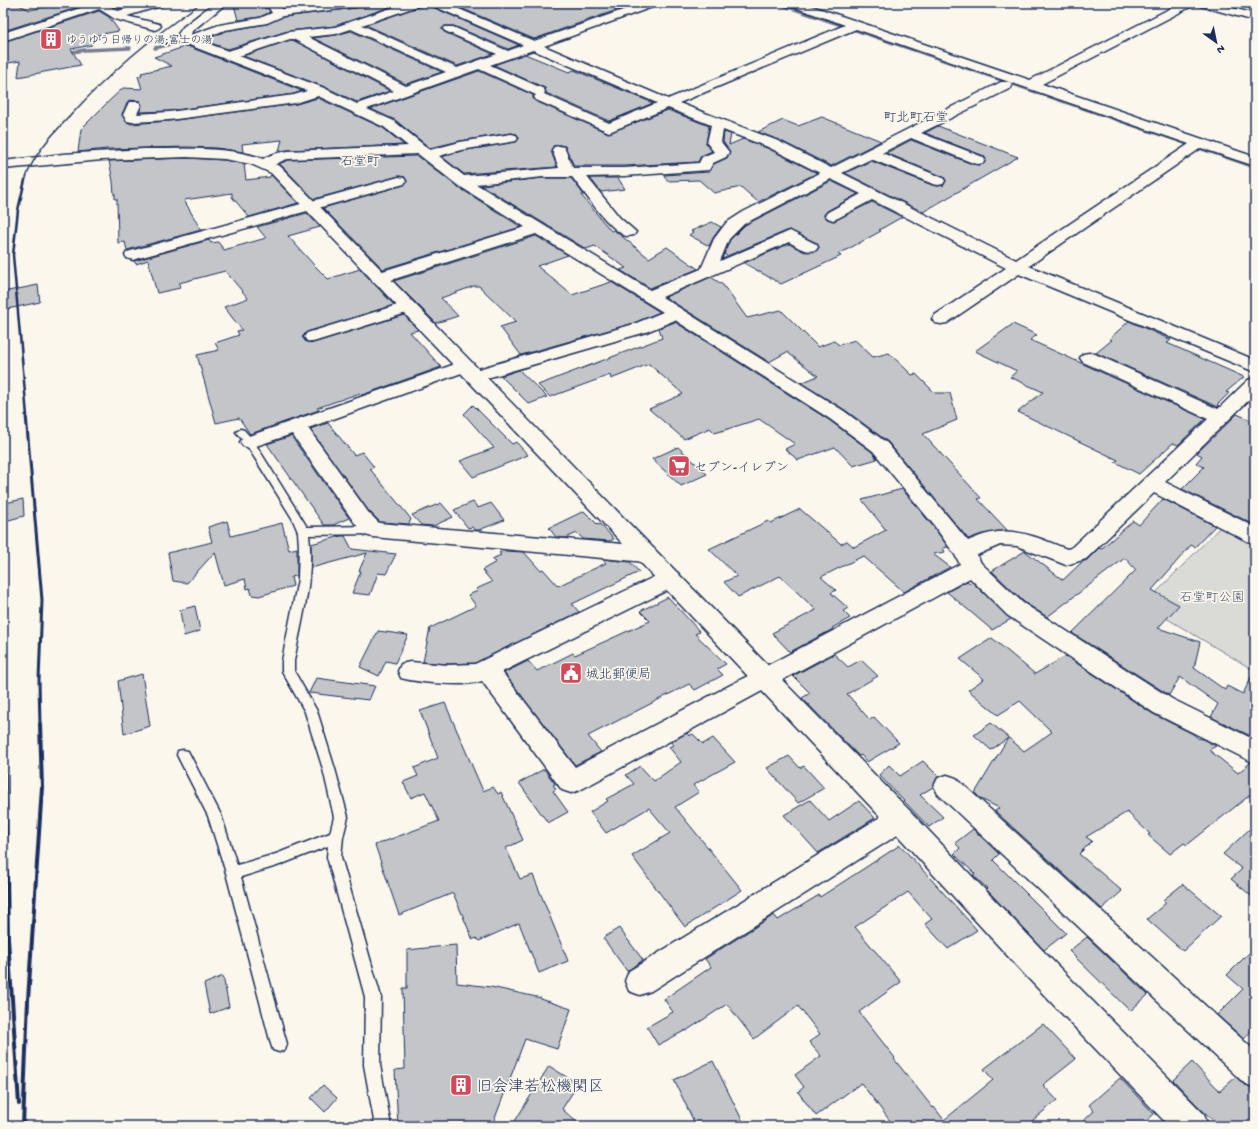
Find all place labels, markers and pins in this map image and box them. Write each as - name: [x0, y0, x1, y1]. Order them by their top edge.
- building icon: ゆうゆう日帰りの湯;富士の湯: [38, 26, 64, 52]
- place label: ゆうゆう日帰りの湯;富士の湯: [66, 34, 212, 47]
- supermarket icon: セブン-イレブン: [666, 453, 692, 479]
- place label: セブン-イレブン: [694, 461, 789, 476]
- public building icon: 城北郵便局: [558, 660, 584, 686]
- place label: 城北郵便局: [586, 667, 651, 683]
- building icon: 旧会津若松機関区: [448, 1072, 474, 1098]
- place label: 旧会津若松機関区: [476, 1077, 604, 1098]

